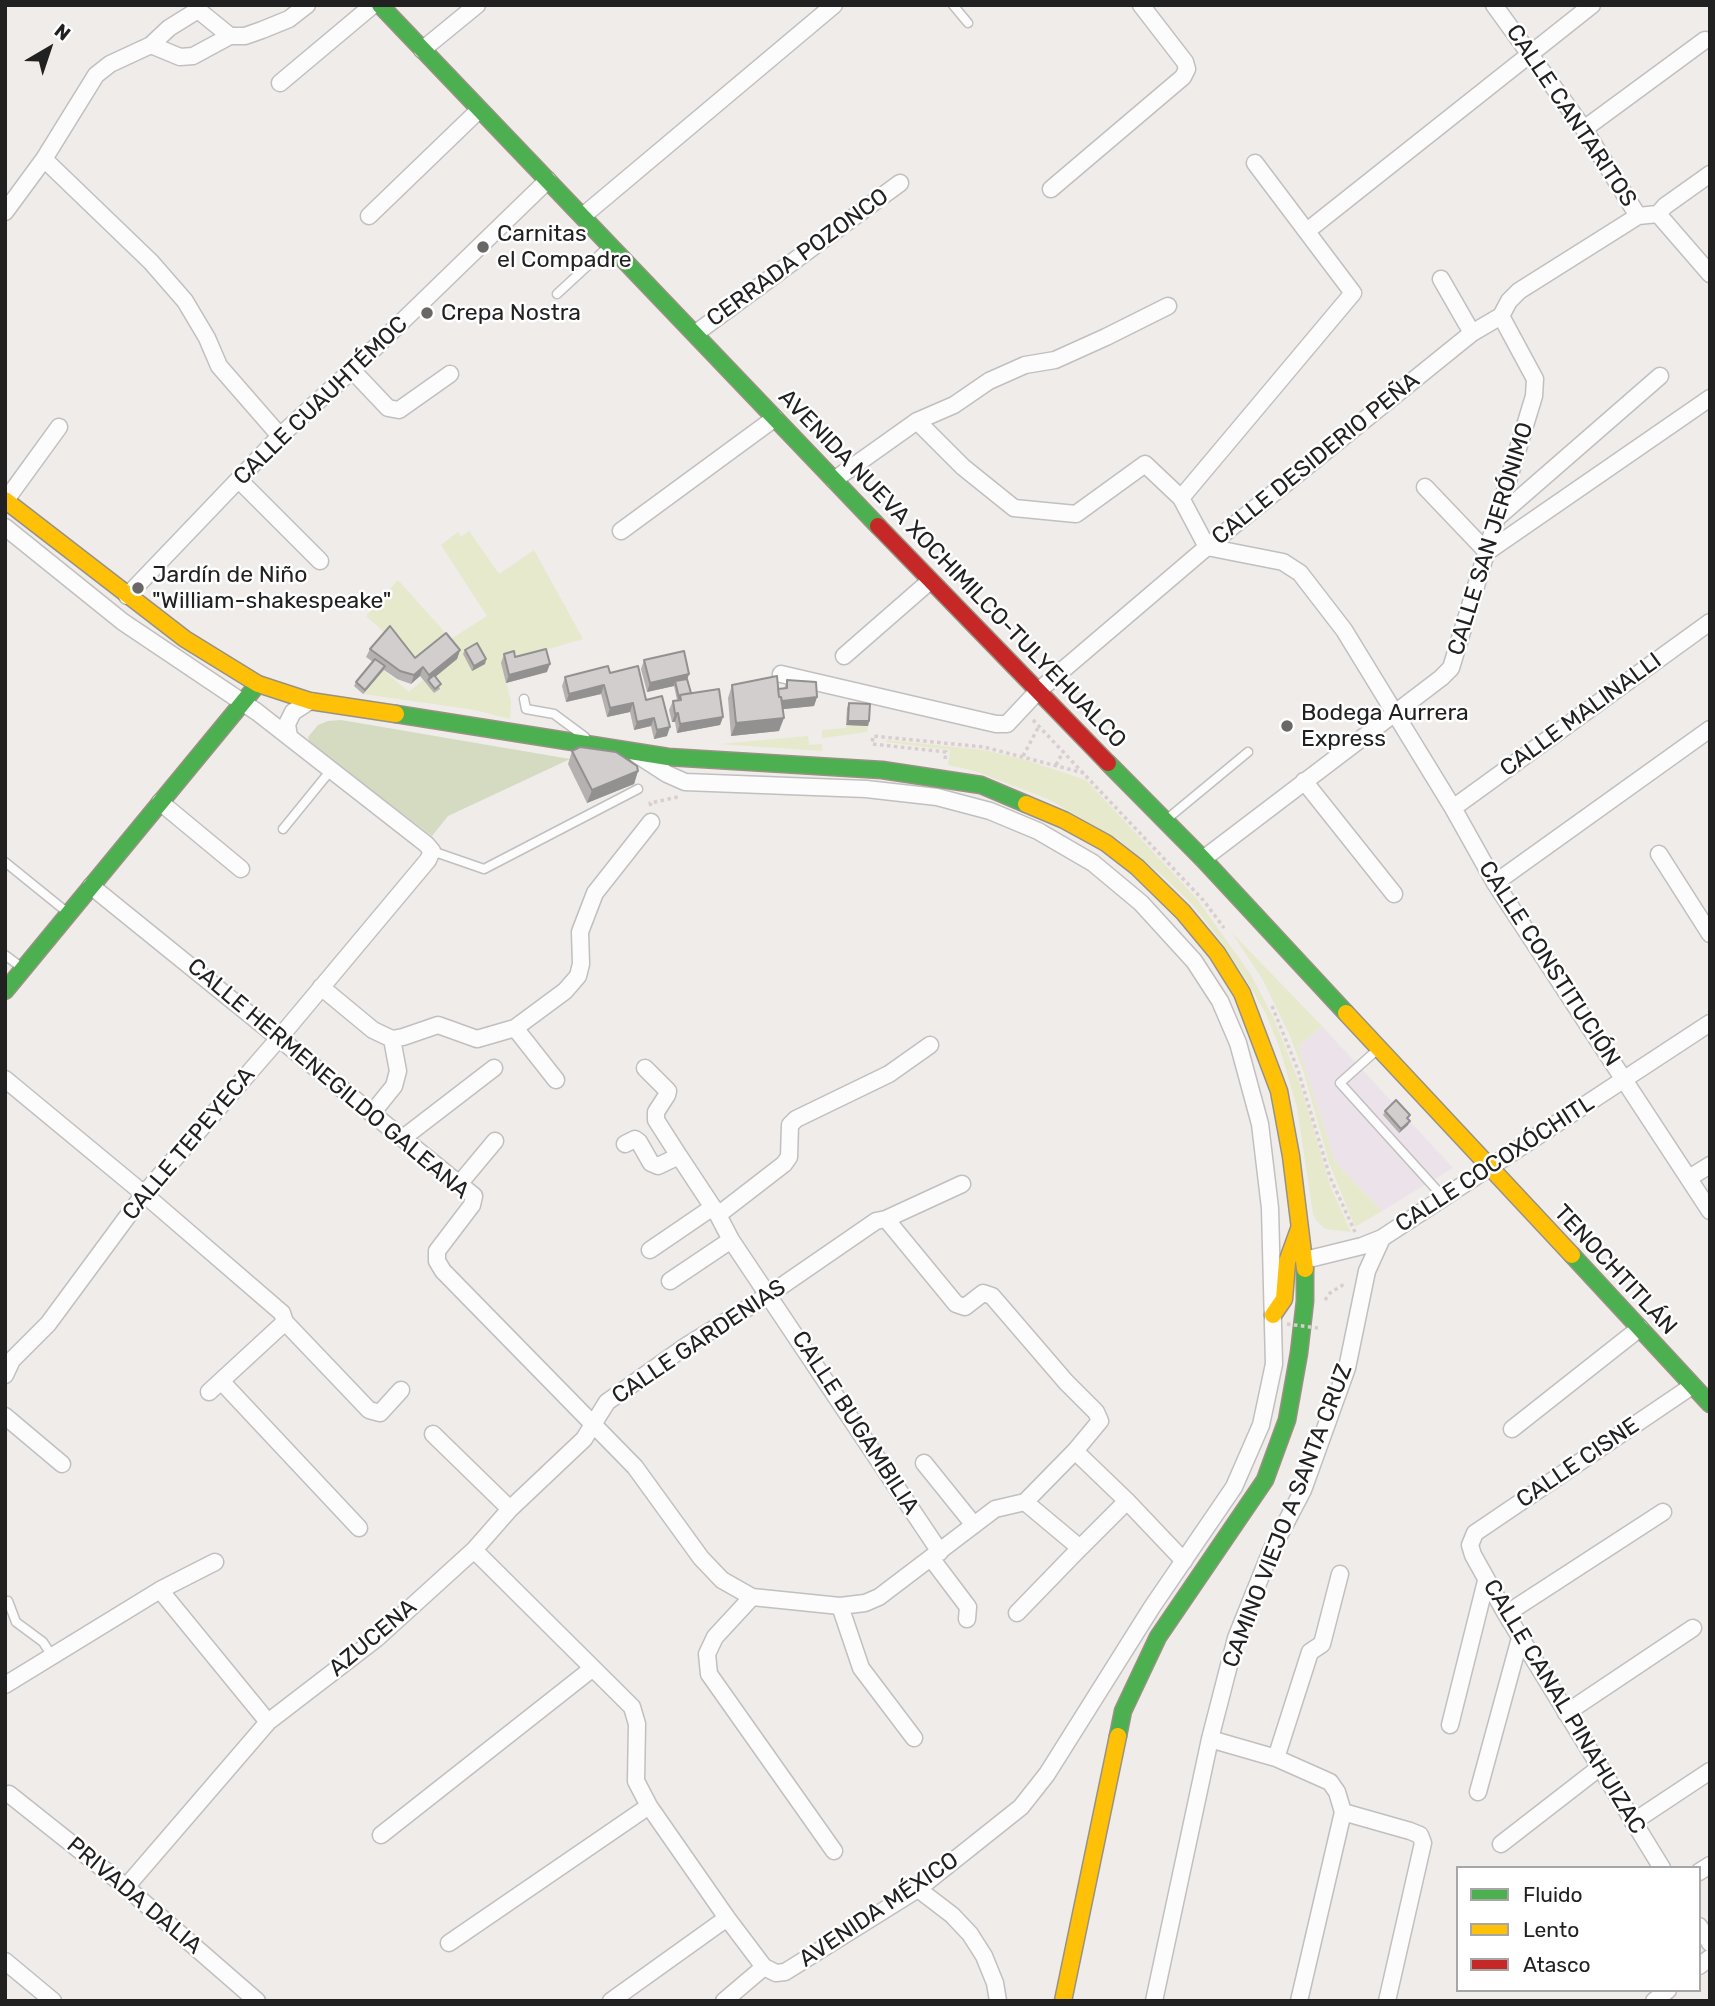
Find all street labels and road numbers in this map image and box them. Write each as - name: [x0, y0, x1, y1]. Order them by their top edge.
- street label: CALLE CANTARITOS: [1500, 20, 1642, 212]
- street label: CERRADA POZONCO: [702, 183, 894, 333]
- street label: CALLE CUAUHTÉMOC: [228, 311, 414, 491]
- street label: CALLE DESIDERIO PEÑA: [1207, 367, 1425, 551]
- street label: AVENIDA NUEVA XOCHIMILCO-TULYEHUALCO: [772, 384, 1132, 754]
- street label: CALLE SAN JERÓNIMO: [1442, 419, 1540, 659]
- street label: CALLE MALINALLI: [1495, 647, 1667, 783]
- street label: CALLE CONSTITUCIÓN: [1472, 856, 1626, 1072]
- street label: CALLE HERMENEGILDO GALEANA: [181, 953, 475, 1205]
- street label: CALLE TEPEYECA: [117, 1062, 261, 1226]
- street label: CALLE COCOXÓCHITL: [1391, 1089, 1599, 1239]
- street label: TENOCHTITLÁN: [1548, 1199, 1682, 1341]
- street label: CALLE GARDENIAS: [607, 1274, 791, 1410]
- street label: CALLE BUGAMBILIA: [785, 1326, 925, 1520]
- street label: CAMINO VIEJO A SANTA CRUZ: [1217, 1360, 1359, 1672]
- street label: CALLE CISNE: [1511, 1412, 1645, 1514]
- street label: CALLE CANAL PINAHUIZAC: [1477, 1575, 1651, 1839]
- street label: AZUCENA: [324, 1593, 422, 1683]
- street label: PRIVADA DALIA: [61, 1832, 207, 1960]
- street label: AVENIDA MÉXICO: [794, 1847, 964, 1973]

